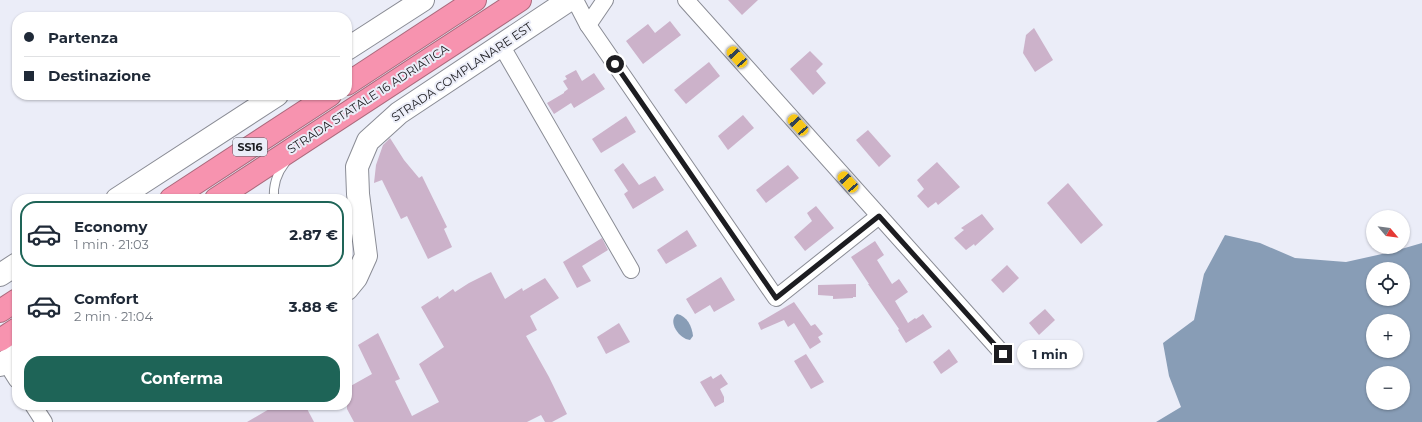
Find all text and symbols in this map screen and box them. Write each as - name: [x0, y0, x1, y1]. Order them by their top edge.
- street label: STRADA COMPLANARE EST: [388, 19, 535, 125]
- text: Partenza: [48, 28, 118, 47]
- street label: STRADA STATALE 16 ADRIATICA: [284, 41, 452, 156]
- car: [725, 44, 749, 70]
- route start: [606, 55, 624, 73]
- text: Destinazione: [48, 66, 151, 85]
- car: [786, 112, 810, 138]
- road number: SS16: [233, 138, 267, 156]
- car: [836, 169, 860, 195]
- north arrow: [1366, 210, 1410, 254]
- map controls: [1366, 210, 1410, 410]
- icon: car: [26, 216, 62, 252]
- text: Economy: [74, 217, 147, 236]
- text: 2.87 €: [289, 225, 338, 244]
- text: 1 min · 21:03: [74, 236, 149, 252]
- button: locate: [1366, 262, 1410, 306]
- icon: car: [26, 288, 62, 324]
- text: Comfort: [74, 289, 139, 308]
- text: 3.88 €: [289, 297, 338, 316]
- text: 2 min · 21:04: [74, 308, 153, 324]
- button: +: [1366, 314, 1410, 358]
- callout: 1 min: [1017, 340, 1083, 368]
- route end: [994, 345, 1012, 363]
- text: 1 min: [1032, 346, 1068, 362]
- button: Conferma: [24, 356, 340, 402]
- button: −: [1366, 366, 1410, 410]

